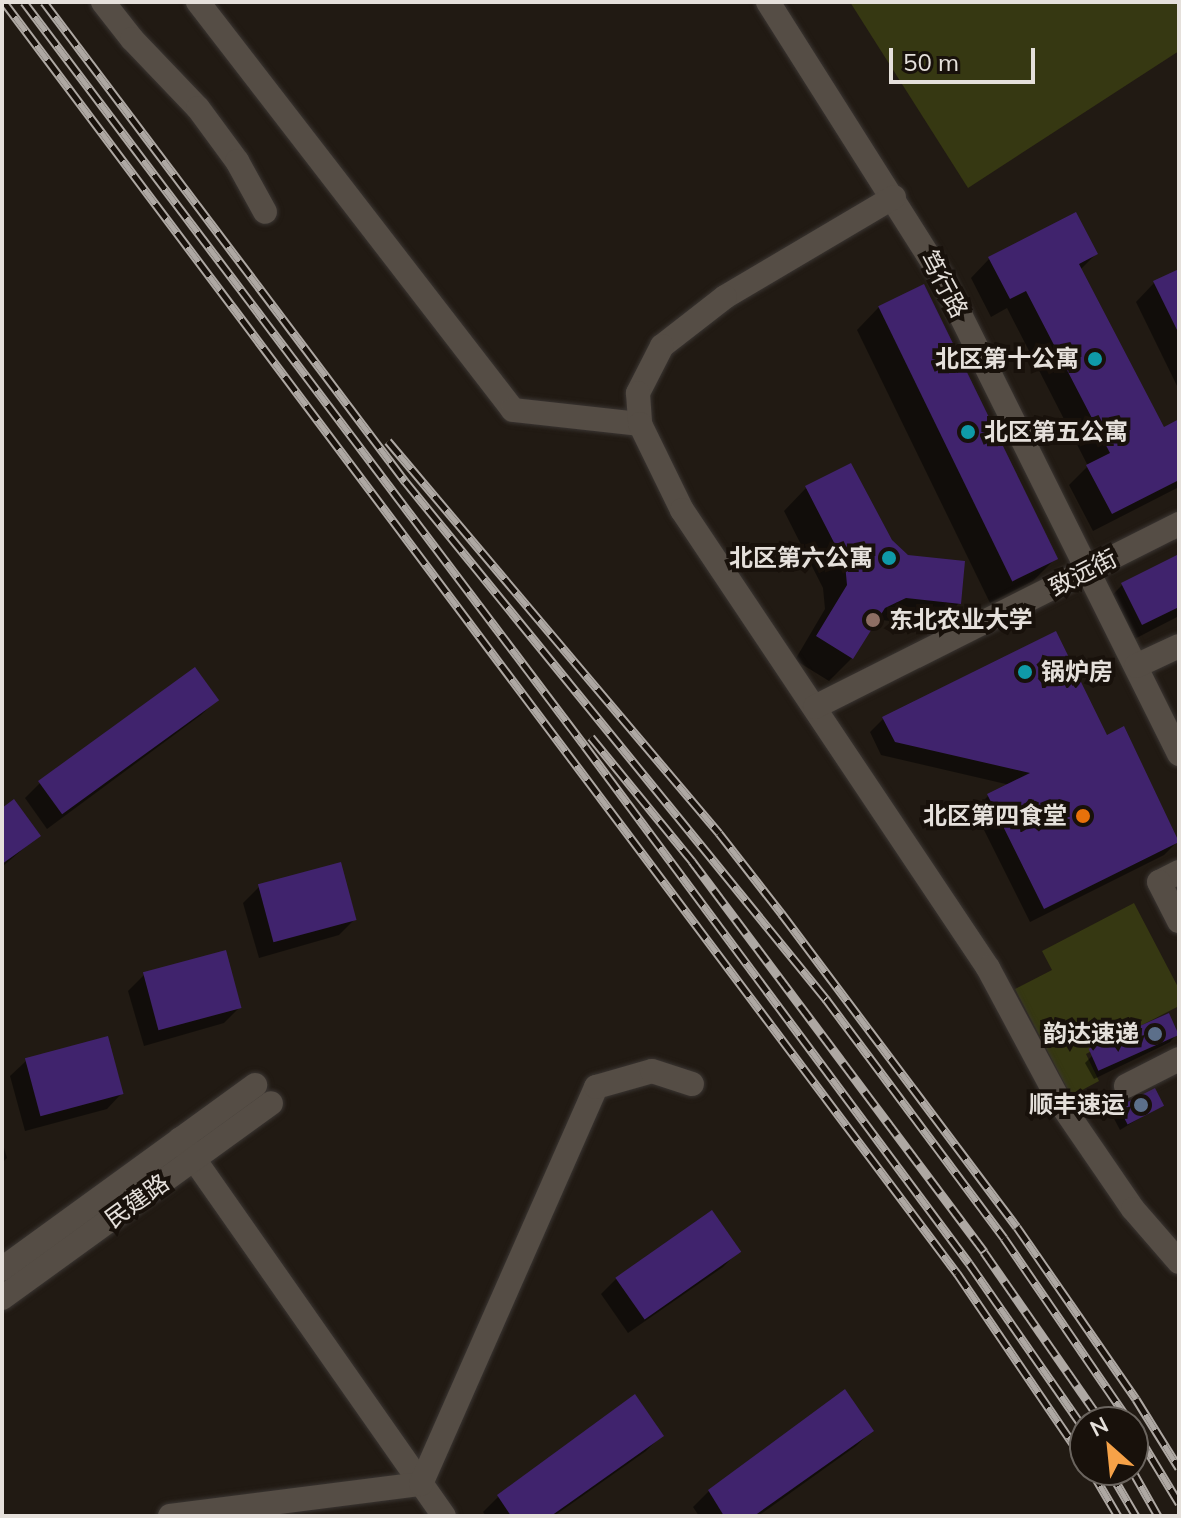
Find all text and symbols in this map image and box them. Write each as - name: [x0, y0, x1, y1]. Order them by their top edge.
- scale bar: [893, 32, 1039, 82]
- text: 50 m: [903, 47, 959, 77]
- street label: 笃行路: [914, 245, 974, 323]
- place label: 北区第十公寓: [935, 345, 1079, 373]
- marker: 北区第十公寓: [1086, 350, 1104, 368]
- place label: 北区第五公寓: [984, 418, 1128, 446]
- marker: 北区第五公寓: [959, 423, 977, 441]
- place label: 北区第六公寓: [729, 544, 873, 572]
- street label: 致远街: [1044, 544, 1122, 602]
- marker: 北区第六公寓: [880, 549, 898, 567]
- place label: 东北农业大学: [889, 606, 1033, 634]
- marker: 东北农业大学: [864, 611, 882, 629]
- place label: 锅炉房: [1041, 658, 1113, 686]
- marker: 锅炉房: [1016, 663, 1034, 681]
- place label: 北区第四食堂: [923, 802, 1067, 830]
- marker: 北区第四食堂: [1074, 807, 1092, 825]
- place label: 韵达速递: [1043, 1020, 1139, 1048]
- marker: 韵达速递: [1146, 1025, 1164, 1043]
- place label: 顺丰速运: [1029, 1091, 1125, 1119]
- marker: 顺丰速运: [1132, 1096, 1150, 1114]
- street label: 民建路: [99, 1168, 175, 1234]
- north arrow: [1069, 1406, 1149, 1486]
- text: N: [1085, 1410, 1113, 1443]

